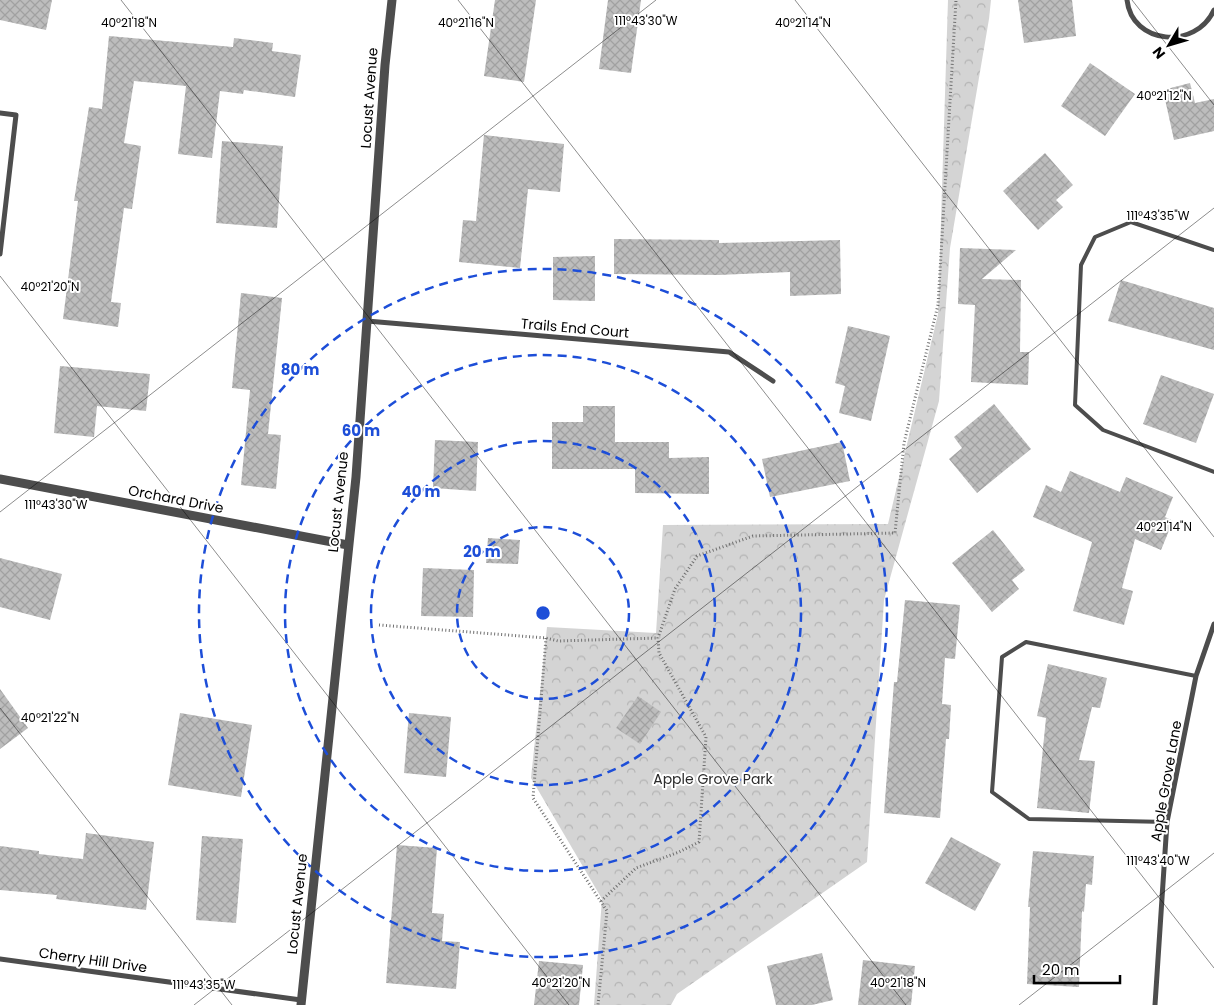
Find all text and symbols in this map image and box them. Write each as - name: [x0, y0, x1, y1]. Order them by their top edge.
- text: 111°43'30"W: [615, 12, 678, 29]
- text: 40°21'18"N: [101, 14, 157, 31]
- text: 40°21'16"N: [438, 14, 494, 31]
- text: 40°21'14"N: [775, 14, 831, 31]
- north arrow: [1144, 20, 1194, 70]
- text: N: [1148, 43, 1170, 63]
- street label: Locust Avenue: [355, 47, 383, 149]
- text: 40°21'12"N: [1136, 87, 1192, 104]
- text: 111°43'35"W: [1127, 207, 1190, 224]
- text: 40°21'20"N: [20, 278, 80, 295]
- street label: Trails End Court: [520, 313, 630, 343]
- text: 80 m: [281, 359, 319, 380]
- text: 60 m: [342, 420, 380, 441]
- street label: Locust Avenue: [323, 450, 353, 553]
- street label: Orchard Drive: [127, 480, 226, 518]
- text: 40 m: [401, 481, 441, 502]
- text: 111°43'30"W: [25, 496, 88, 513]
- text: 40°21'14"N: [1136, 518, 1192, 535]
- text: 20 m: [463, 541, 501, 562]
- centre of rings: [534, 604, 552, 622]
- text: 40°21'22"N: [21, 709, 79, 726]
- street label: Apple Grove Lane: [1145, 719, 1187, 843]
- park label: Apple Grove Park: [653, 769, 774, 789]
- street label: Locust Avenue: [282, 852, 312, 955]
- text: 111°43'40"W: [1126, 852, 1190, 869]
- street label: Cherry Hill Drive: [37, 942, 149, 978]
- scale bar: [1034, 952, 1120, 984]
- text: 20 m: [1042, 959, 1080, 980]
- text: 40°21'20"N: [531, 974, 591, 991]
- text: 40°21'18"N: [870, 974, 926, 991]
- text: 111°43'35"W: [173, 976, 236, 993]

